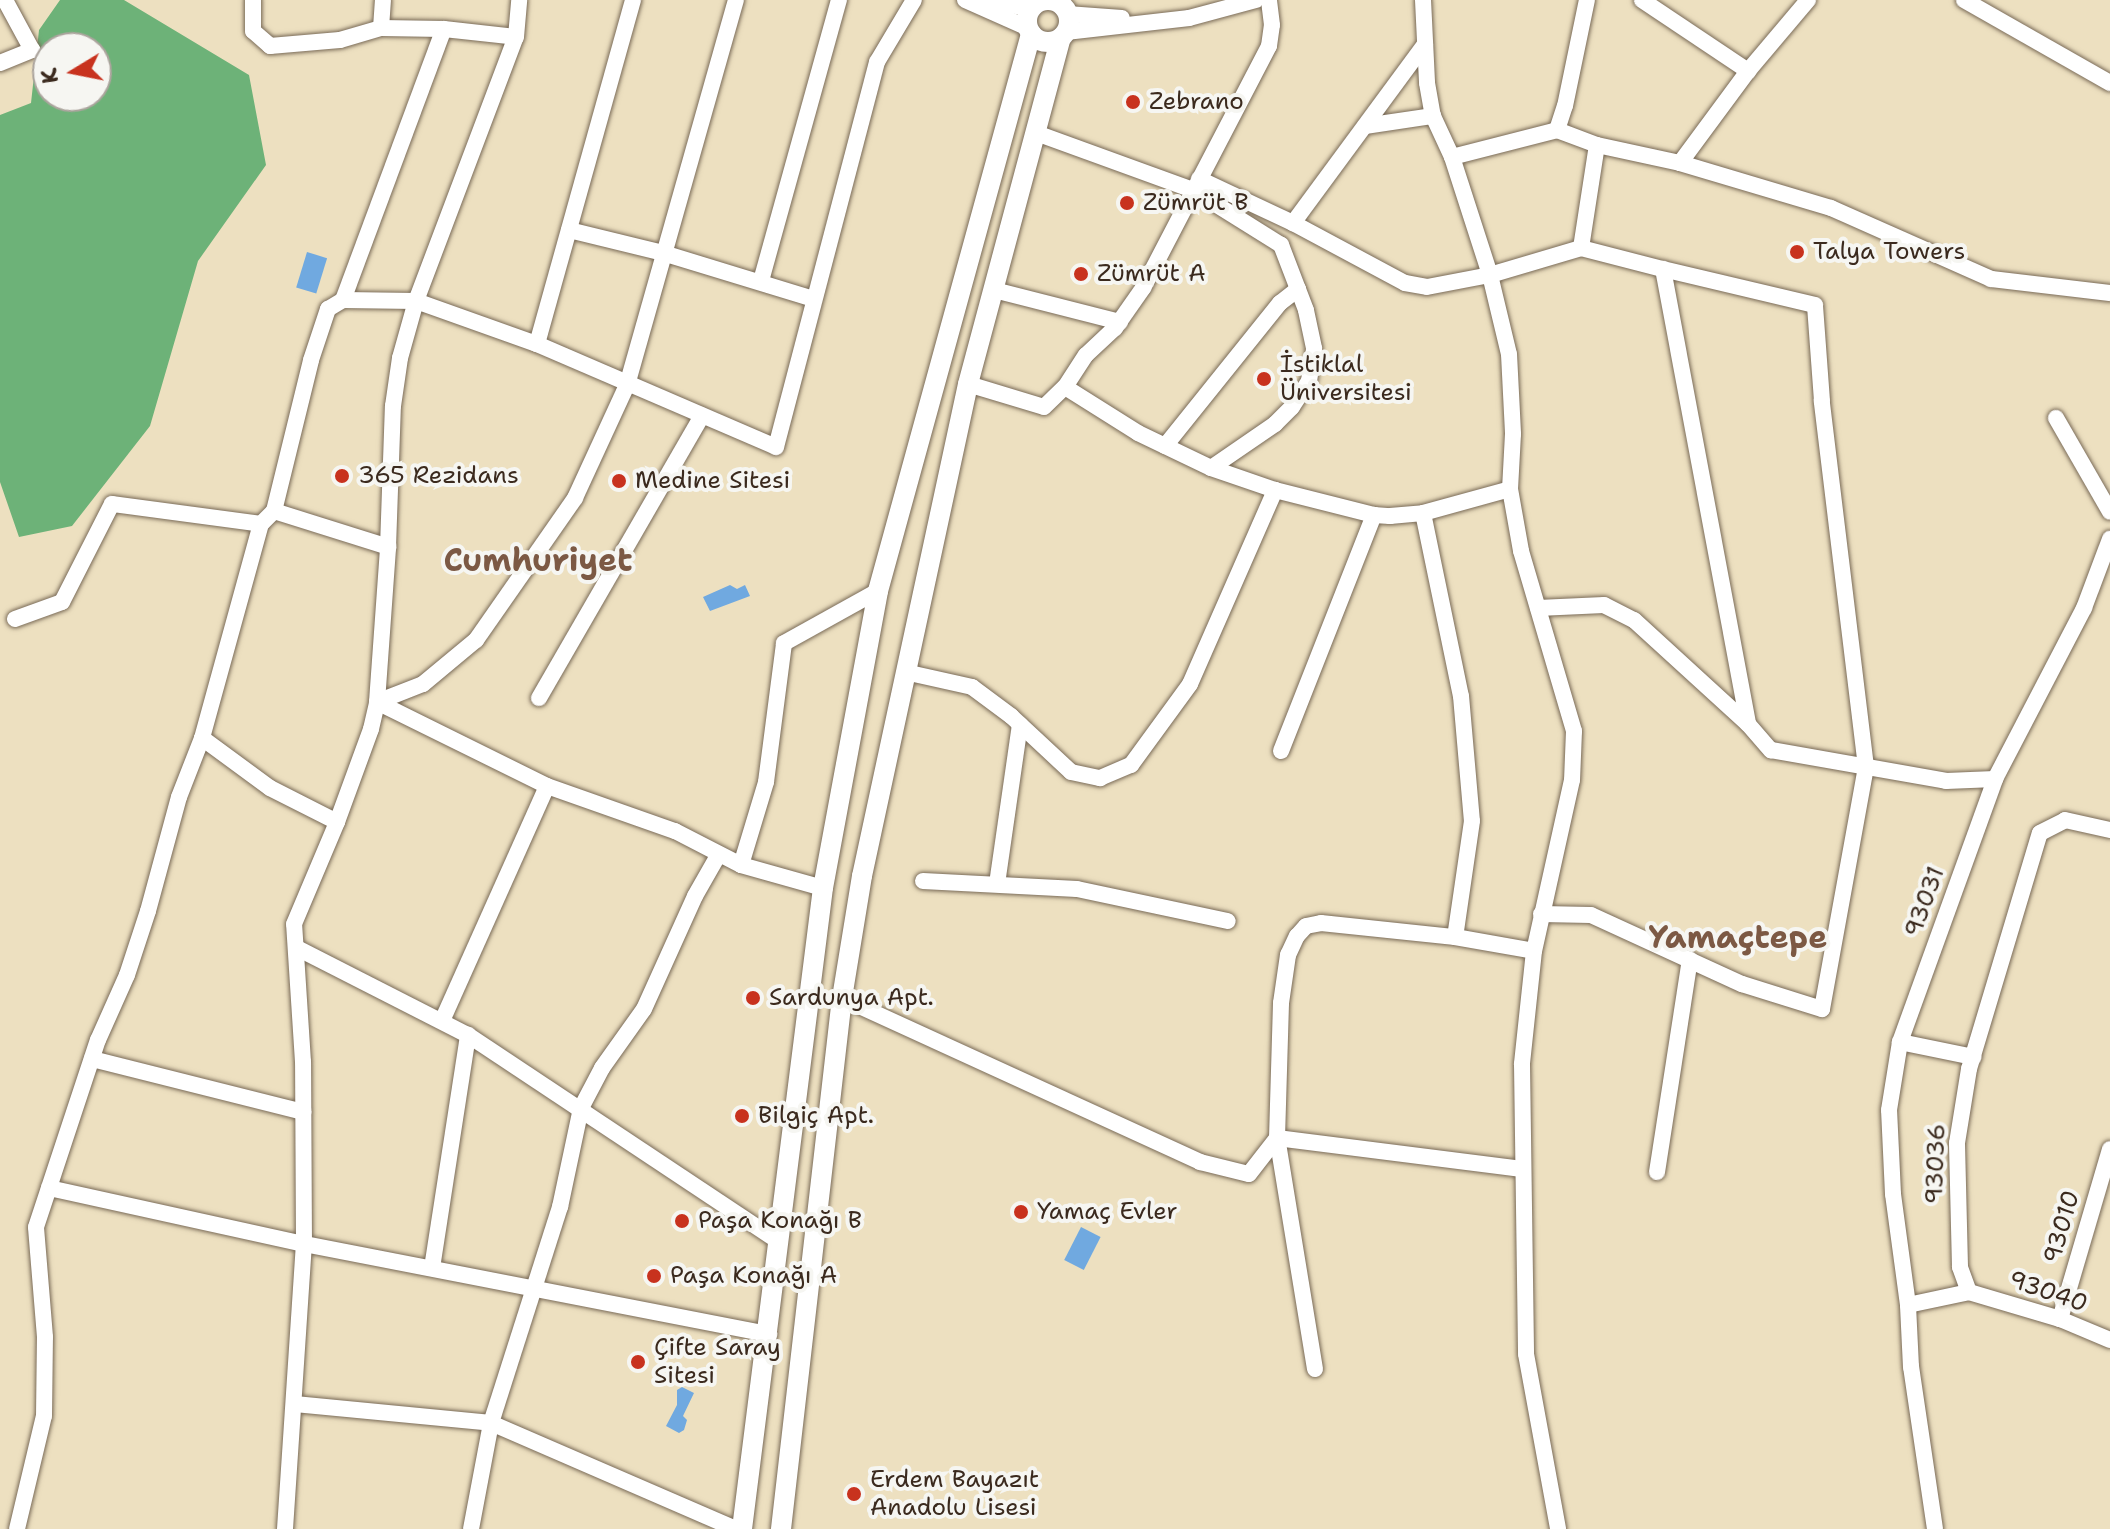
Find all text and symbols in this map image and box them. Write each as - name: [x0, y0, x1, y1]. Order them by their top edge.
- north arrow: [32, 32, 112, 112]
- text: K: [34, 66, 65, 86]
- place label: Zebrano: [1149, 88, 1244, 116]
- marker: Zebrano: [1124, 93, 1142, 111]
- place label: Zümrüt B: [1143, 189, 1248, 217]
- marker: Zümrüt B: [1118, 194, 1136, 212]
- place label: Talya Towers: [1813, 238, 1965, 266]
- marker: Talya Towers: [1788, 243, 1806, 261]
- place label: Zümrüt A: [1097, 260, 1206, 288]
- marker: Zümrüt A: [1072, 265, 1090, 283]
- place label: İstiklal Üniversitesi: [1280, 351, 1412, 407]
- marker: İstiklal Üniversitesi: [1255, 370, 1273, 388]
- place label: 365 Rezidans: [358, 462, 519, 490]
- marker: 365 Rezidans: [333, 467, 351, 485]
- place label: Medine Sitesi: [635, 467, 790, 495]
- marker: Medine Sitesi: [610, 472, 628, 490]
- district label: Cumhuriyet: [444, 541, 632, 579]
- street label: 93031: [1899, 863, 1951, 941]
- district label: Yamaçtepe: [1649, 918, 1827, 956]
- place label: Sardunya Apt.: [769, 984, 934, 1012]
- marker: Sardunya Apt.: [744, 989, 762, 1007]
- place label: Bilgiç Apt.: [758, 1102, 874, 1130]
- marker: Bilgiç Apt.: [733, 1107, 751, 1125]
- street label: 93036: [1920, 1123, 1952, 1205]
- street label: 93010: [2038, 1187, 2086, 1267]
- place label: Yamaç Evler: [1037, 1198, 1178, 1226]
- marker: Yamaç Evler: [1012, 1203, 1030, 1221]
- place label: Paşa Konağı B: [698, 1207, 862, 1235]
- marker: Paşa Konağı B: [673, 1212, 691, 1230]
- place label: Paşa Konağı A: [670, 1262, 837, 1290]
- street label: 93040: [2005, 1265, 2091, 1319]
- marker: Paşa Konağı A: [645, 1267, 663, 1285]
- place label: Çifte Saray Sitesi: [654, 1334, 781, 1390]
- marker: Çifte Saray Sitesi: [629, 1353, 647, 1371]
- place label: Erdem Bayazıt Anadolu Lisesi: [870, 1466, 1039, 1522]
- marker: Erdem Bayazıt Anadolu Lisesi: [845, 1485, 863, 1503]

